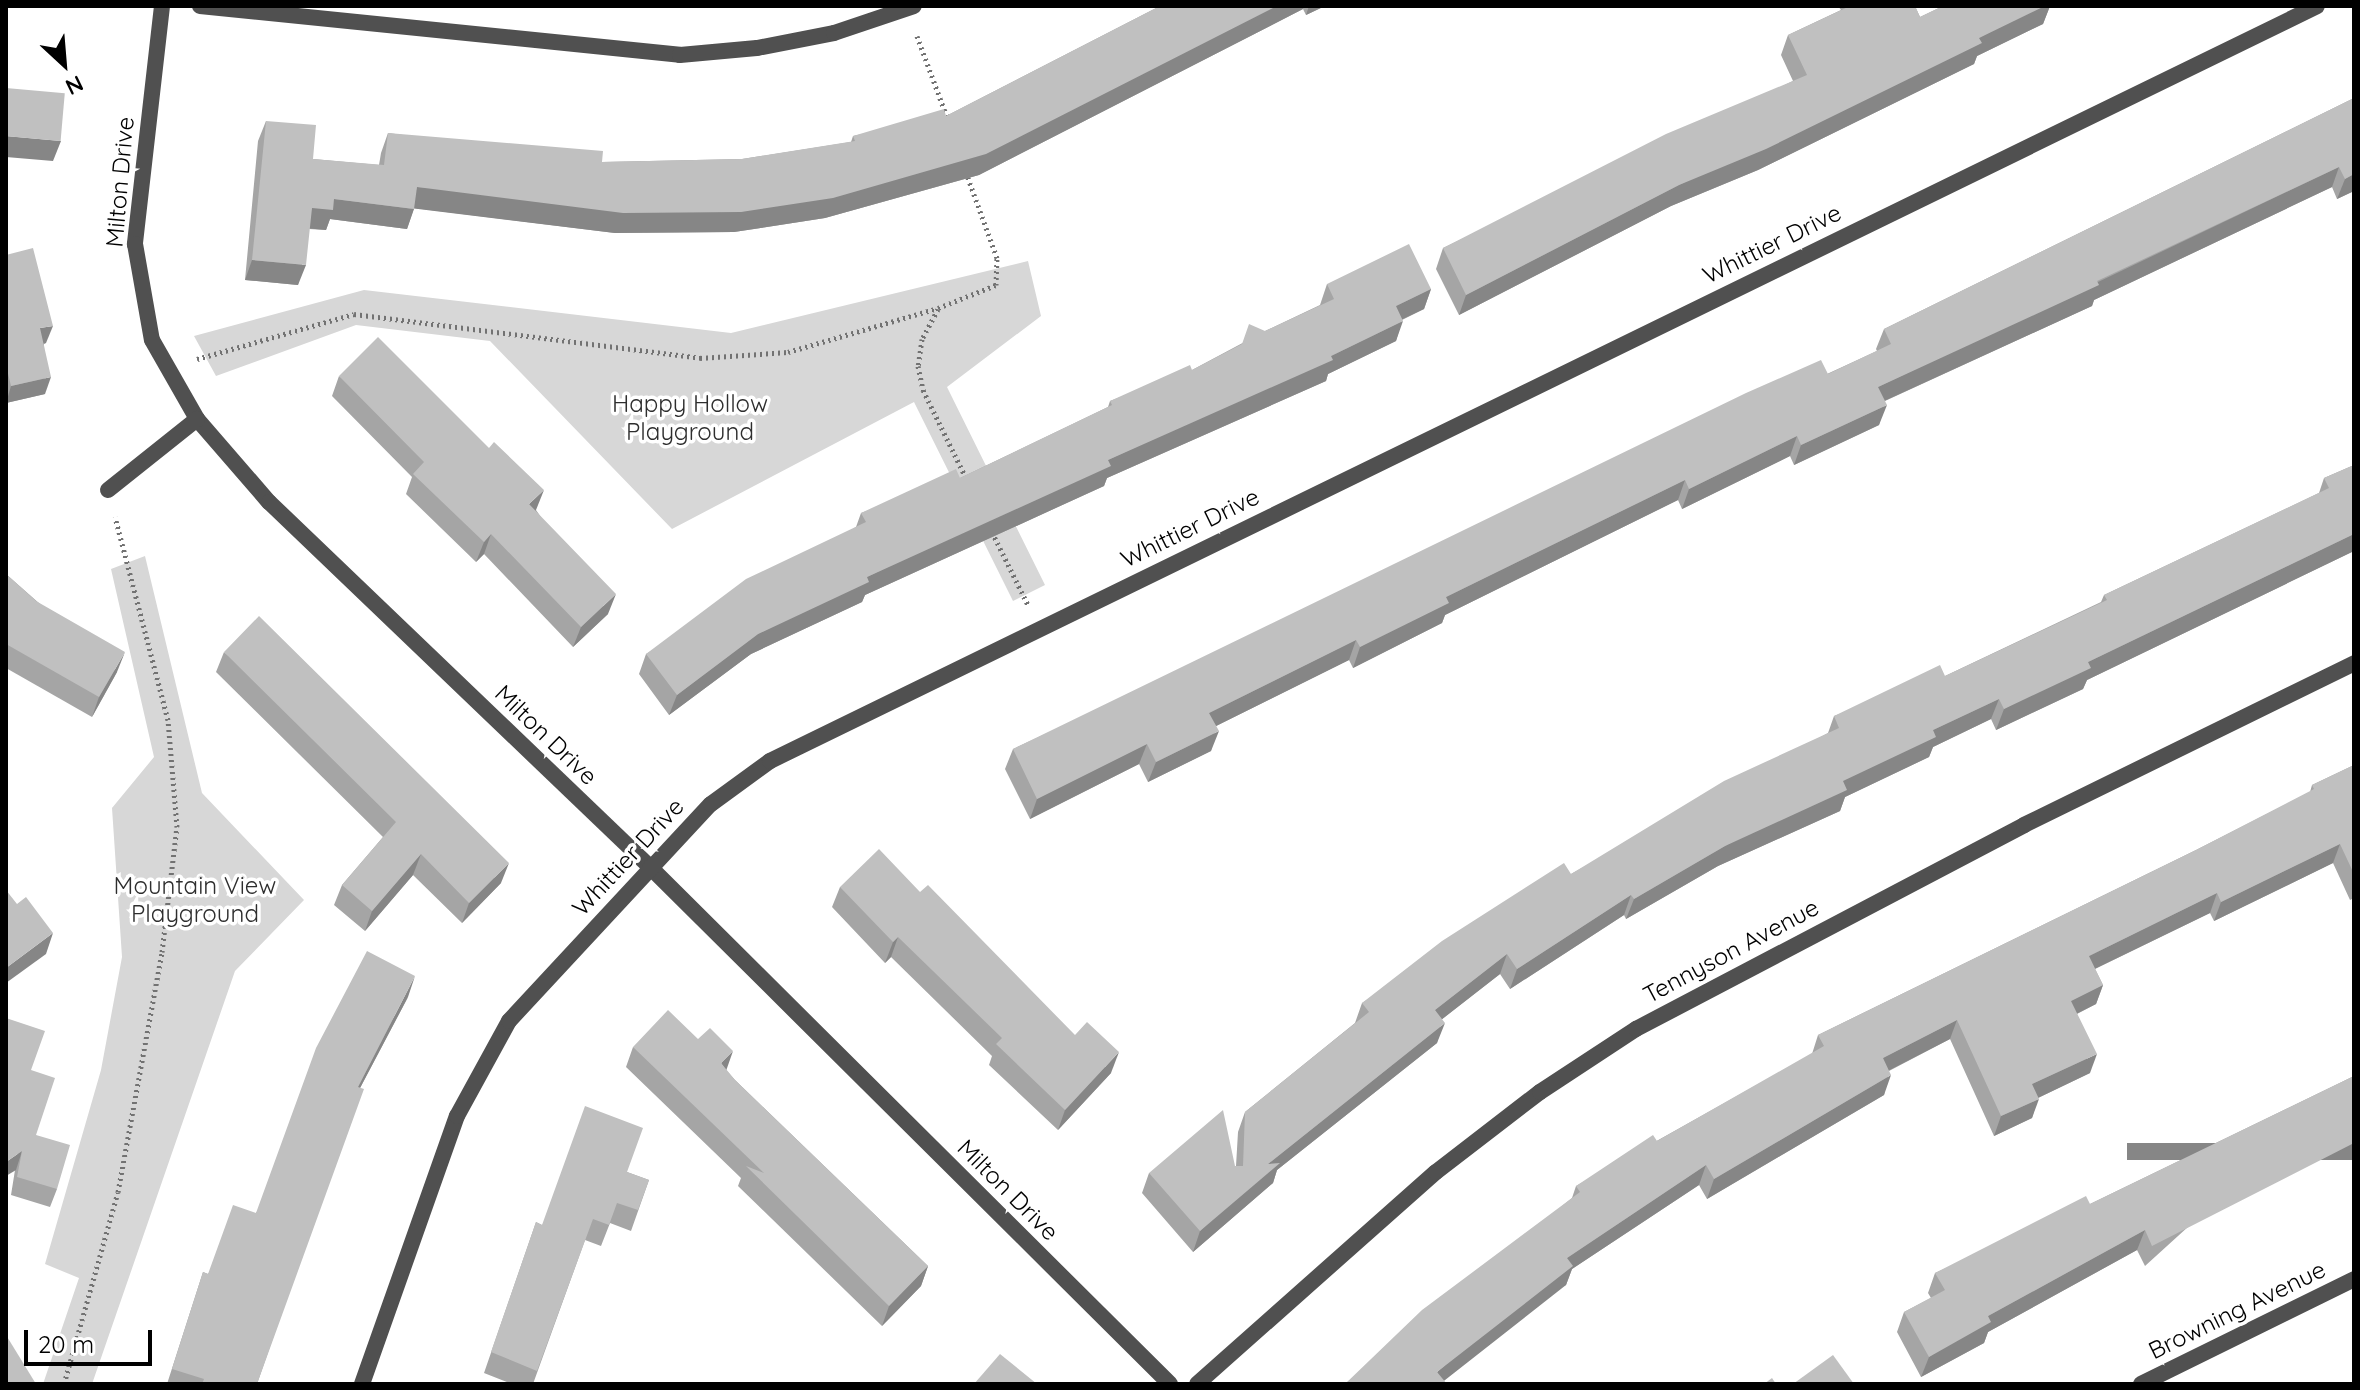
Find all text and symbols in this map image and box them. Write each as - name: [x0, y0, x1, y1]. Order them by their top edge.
- north arrow: [24, 24, 104, 104]
- text: N: [61, 69, 88, 102]
- street label: Milton Drive: [100, 115, 140, 249]
- street label: Whittier Drive: [1698, 198, 1846, 290]
- park label: Happy Hollow Playground: [612, 390, 768, 446]
- street label: Whittier Drive: [1116, 482, 1264, 574]
- street label: Milton Drive: [489, 679, 603, 791]
- street label: Whittier Drive: [566, 792, 690, 922]
- park label: Mountain View Playground: [114, 872, 276, 928]
- street label: Tennyson Avenue: [1638, 893, 1824, 1009]
- street label: Milton Drive: [951, 1133, 1065, 1247]
- street label: Browning Avenue: [2144, 1255, 2330, 1365]
- scale bar: [28, 1314, 156, 1364]
- text: 20 m: [38, 1329, 94, 1359]

